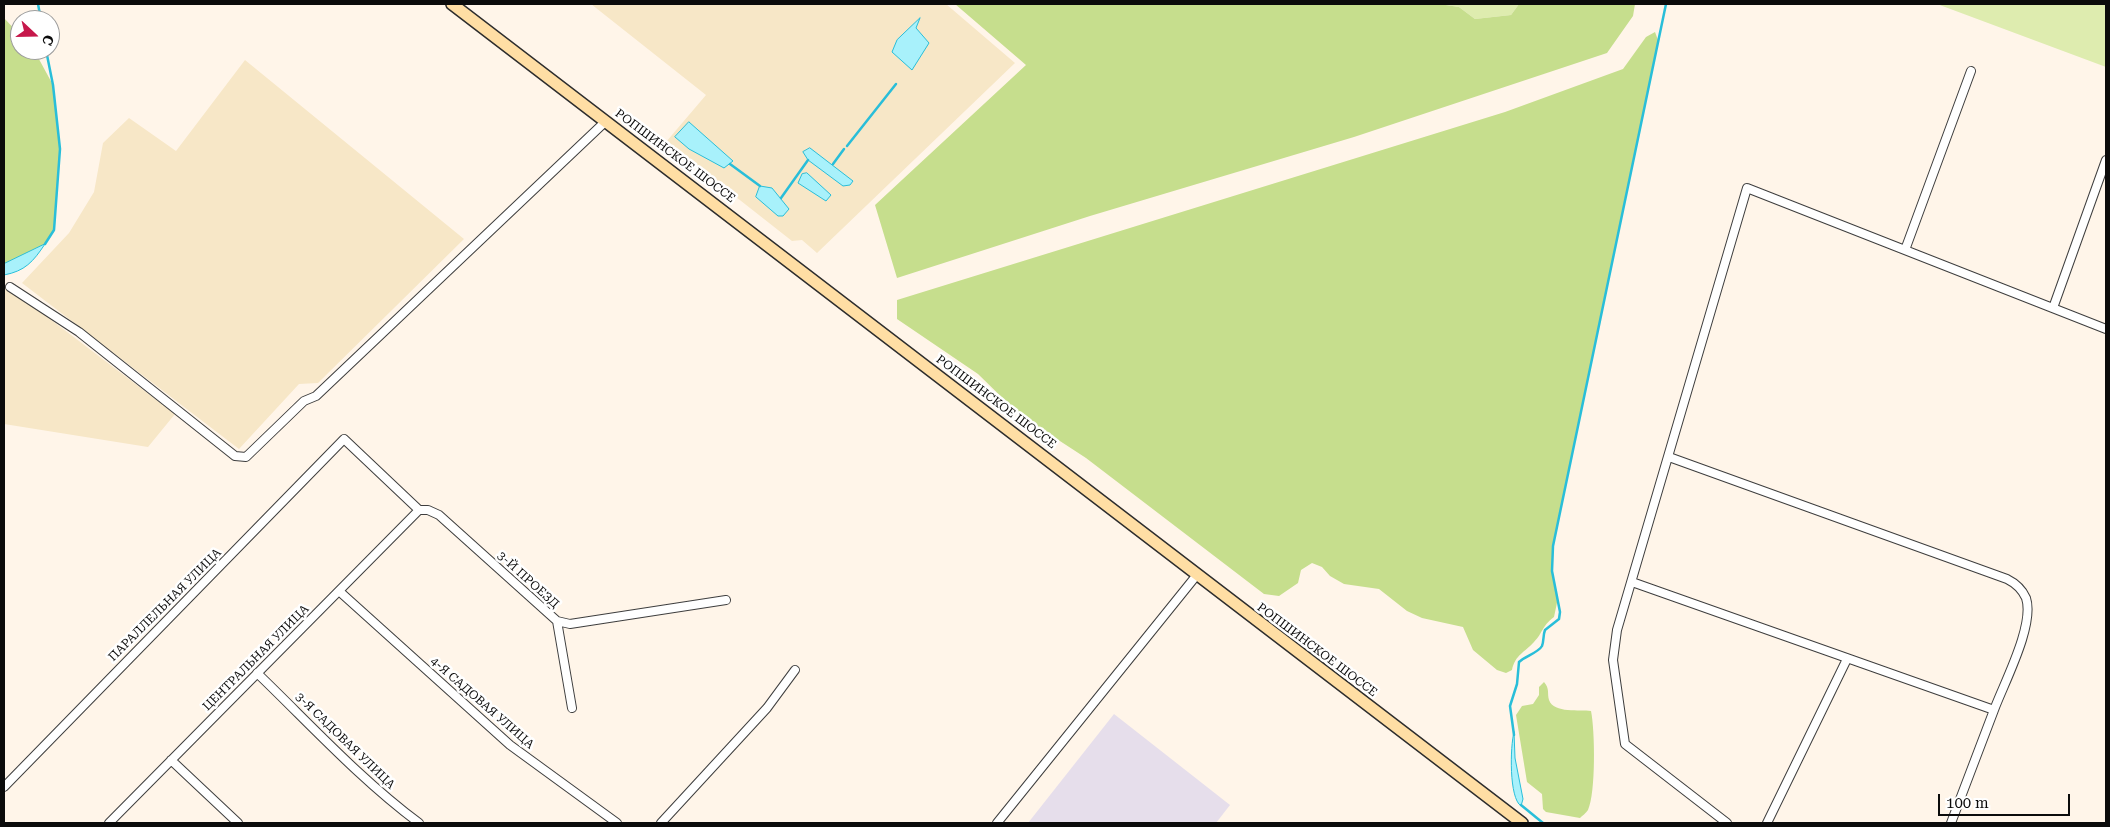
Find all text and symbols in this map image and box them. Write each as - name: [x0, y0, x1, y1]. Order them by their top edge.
- north arrow: [10, 10, 60, 60]
- text: С: [39, 33, 57, 47]
- street label: РОПШИНСКОЕ ШОССЕ: [612, 106, 738, 206]
- street label: РОПШИНСКОЕ ШОССЕ: [933, 352, 1059, 452]
- street label: ПАРАЛЛЕЛЬНАЯ УЛИЦА: [106, 546, 224, 664]
- street label: 3-Й ПРОЕЗД: [494, 549, 562, 611]
- street label: РОПШИНСКОЕ ШОССЕ: [1254, 600, 1380, 700]
- street label: ЦЕНТРАЛЬНАЯ УЛИЦА: [200, 602, 312, 714]
- street label: 4-Я САДОВАЯ УЛИЦА: [427, 654, 537, 752]
- street label: 3-Я САДОВАЯ УЛИЦА: [292, 690, 398, 792]
- scale bar: [1940, 784, 2072, 816]
- text: 100 m: [1946, 794, 1989, 812]

